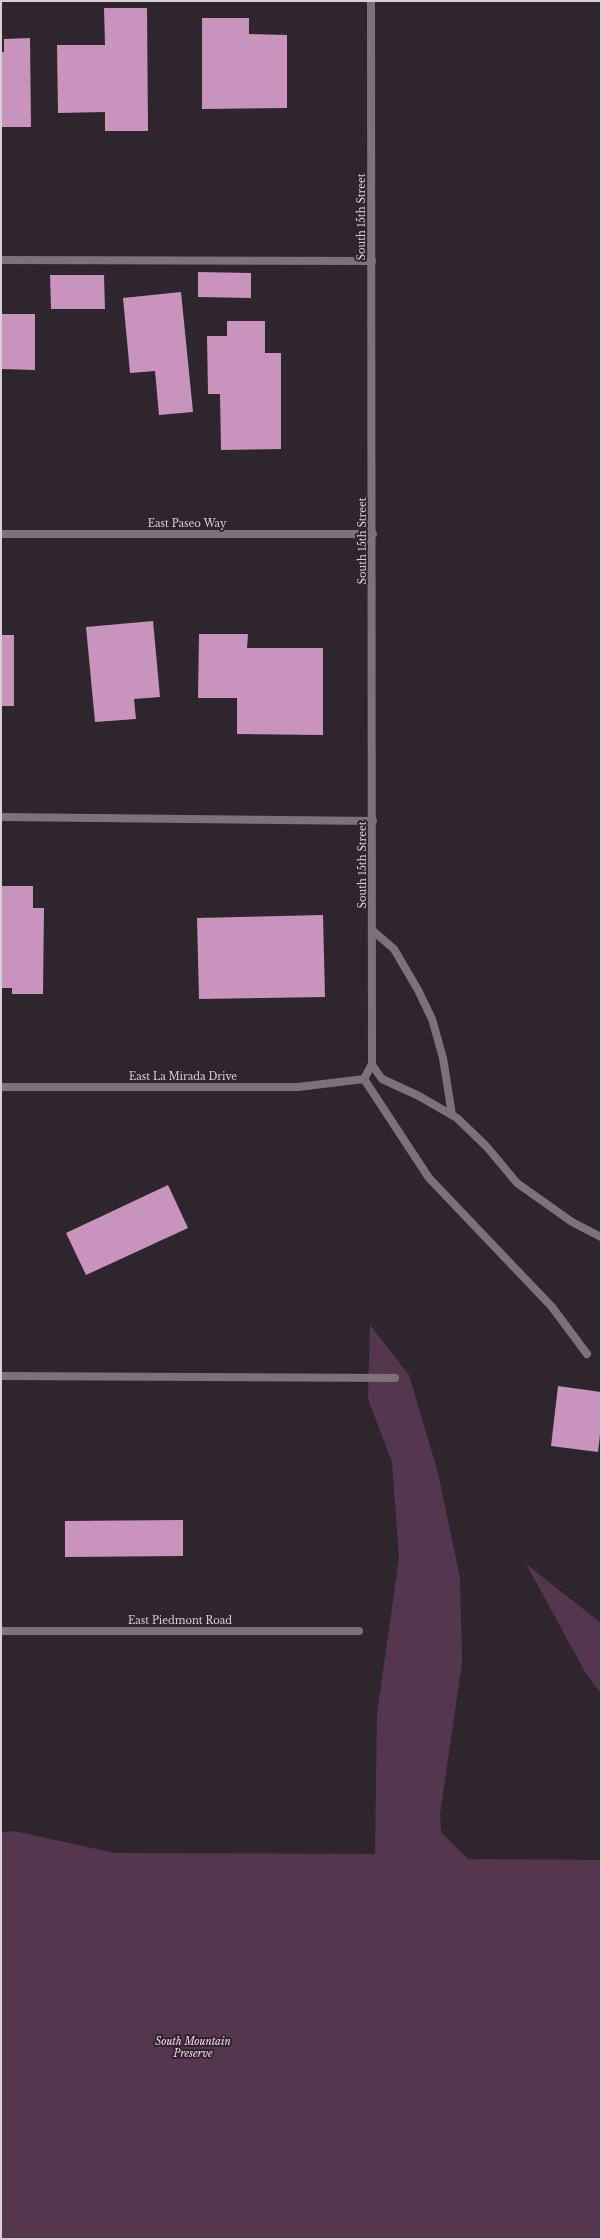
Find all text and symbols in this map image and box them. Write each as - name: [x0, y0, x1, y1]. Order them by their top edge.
- street label: South 15th Street: [356, 174, 368, 260]
- street label: South 15th Street: [357, 498, 369, 584]
- street label: East Paseo Way: [148, 518, 226, 530]
- street label: South 15th Street: [357, 822, 369, 908]
- street label: East La Mirada Drive: [129, 1071, 237, 1083]
- street label: East Piedmont Road: [128, 1615, 232, 1627]
- park label: South Mountain Preserve: [155, 2036, 231, 2060]

